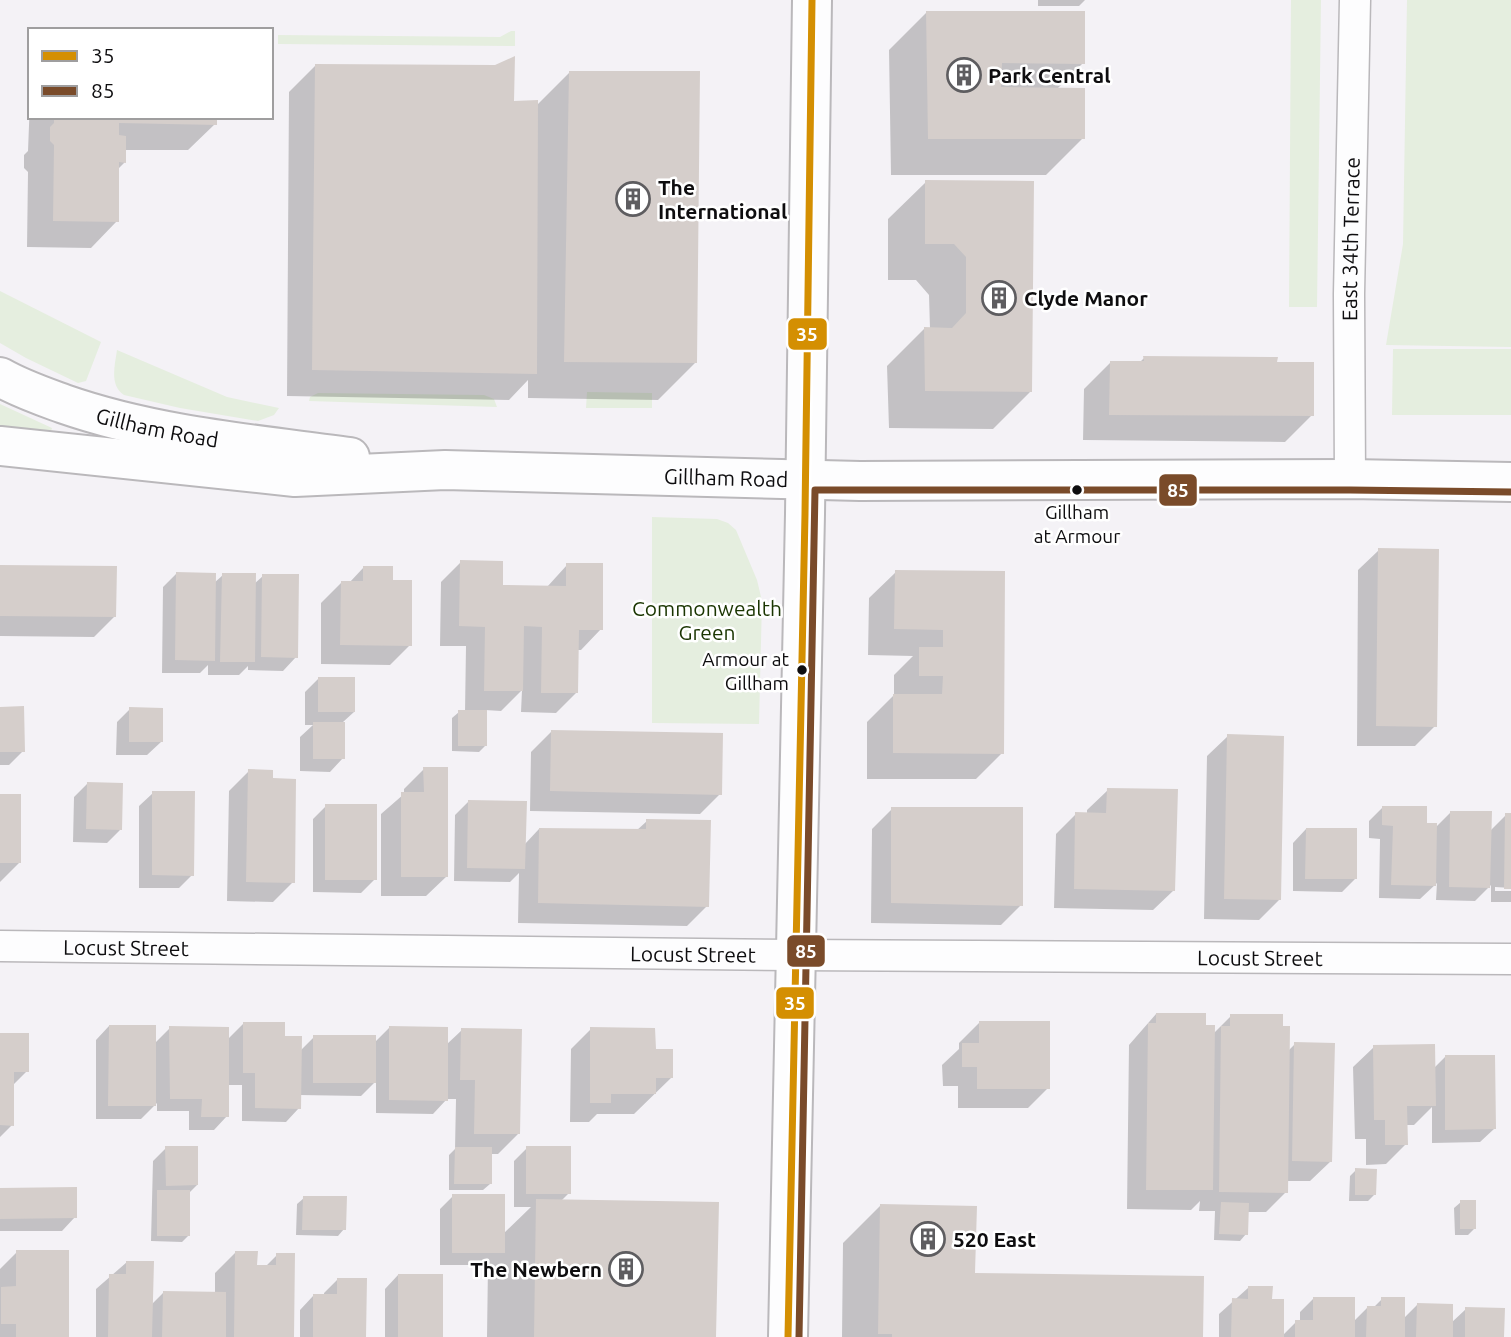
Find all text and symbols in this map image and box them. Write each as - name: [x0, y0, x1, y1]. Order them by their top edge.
- legend: [28, 28, 273, 119]
- text: 35: [91, 43, 115, 67]
- building icon: Park Central: [945, 56, 983, 94]
- place label: Park Central: [988, 63, 1111, 87]
- text: 85: [91, 78, 115, 102]
- street label: East 34th Terrace: [1337, 157, 1364, 321]
- place label: The International: [658, 175, 787, 223]
- building icon: The International: [614, 180, 652, 218]
- building icon: Clyde Manor: [980, 279, 1018, 317]
- place label: Clyde Manor: [1024, 286, 1148, 310]
- line badge: 35: [787, 317, 828, 351]
- text: 35: [796, 323, 818, 345]
- street label: Gillham Road: [94, 403, 220, 451]
- street label: Gillham Road: [664, 464, 789, 491]
- line badge: 85: [1158, 473, 1198, 507]
- text: 85: [1167, 479, 1189, 501]
- marker: Gillham at Armour: [1070, 483, 1084, 497]
- place label: Gillham at Armour: [1034, 501, 1120, 547]
- park label: Commonwealth Green: [632, 596, 782, 644]
- place label: Armour at Gillham: [702, 648, 790, 694]
- marker: Armour at Gillham: [795, 663, 809, 677]
- line badge: 85: [786, 934, 826, 968]
- street label: Locust Street: [63, 935, 189, 960]
- text: 85: [795, 940, 817, 962]
- street label: Locust Street: [630, 941, 756, 967]
- street label: Locust Street: [1197, 945, 1323, 970]
- line badge: 35: [775, 986, 815, 1020]
- text: 35: [784, 992, 806, 1014]
- building icon: 520 East: [909, 1220, 947, 1258]
- place label: 520 East: [953, 1227, 1036, 1251]
- building icon: The Newbern: [607, 1250, 645, 1288]
- place label: The Newbern: [470, 1257, 602, 1281]

